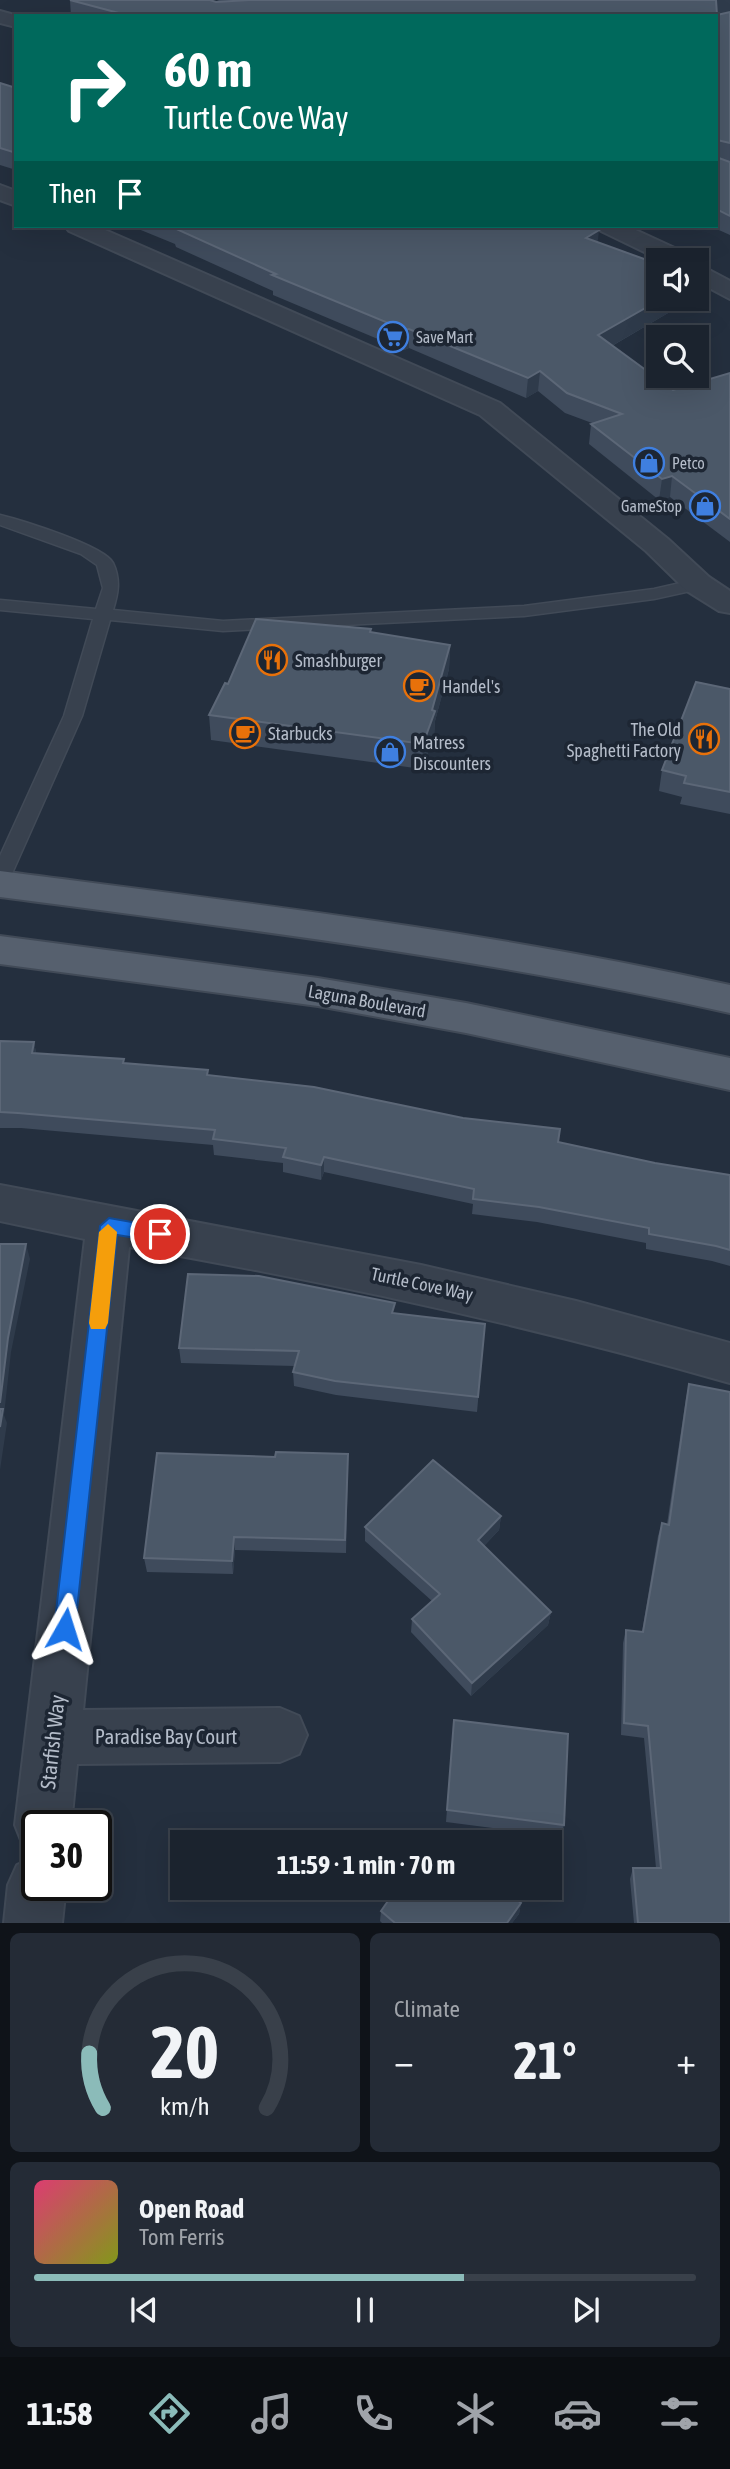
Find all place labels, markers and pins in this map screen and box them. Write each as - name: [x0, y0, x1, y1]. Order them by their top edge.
- supermarket icon: Save Mart: [376, 320, 410, 354]
- place label: Save Mart: [416, 328, 474, 346]
- shop icon: Petco: [632, 446, 666, 480]
- place label: Petco: [672, 454, 705, 472]
- shop icon: GameStop: [688, 489, 722, 523]
- place label: GameStop: [621, 497, 682, 516]
- restaurant icon: Smashburger: [255, 643, 289, 677]
- place label: Smashburger: [295, 650, 383, 671]
- cafe icon: Handel's: [402, 669, 436, 703]
- place label: Handel's: [442, 676, 500, 697]
- cafe icon: Starbucks: [228, 716, 262, 750]
- place label: The Old Spaghetti Factory: [567, 719, 681, 761]
- restaurant icon: The Old Spaghetti Factory: [687, 722, 721, 756]
- place label: Starbucks: [268, 723, 333, 744]
- place label: Matress Discounters: [413, 732, 491, 774]
- shop icon: Matress Discounters: [373, 735, 407, 769]
- pin: [130, 1204, 190, 1264]

